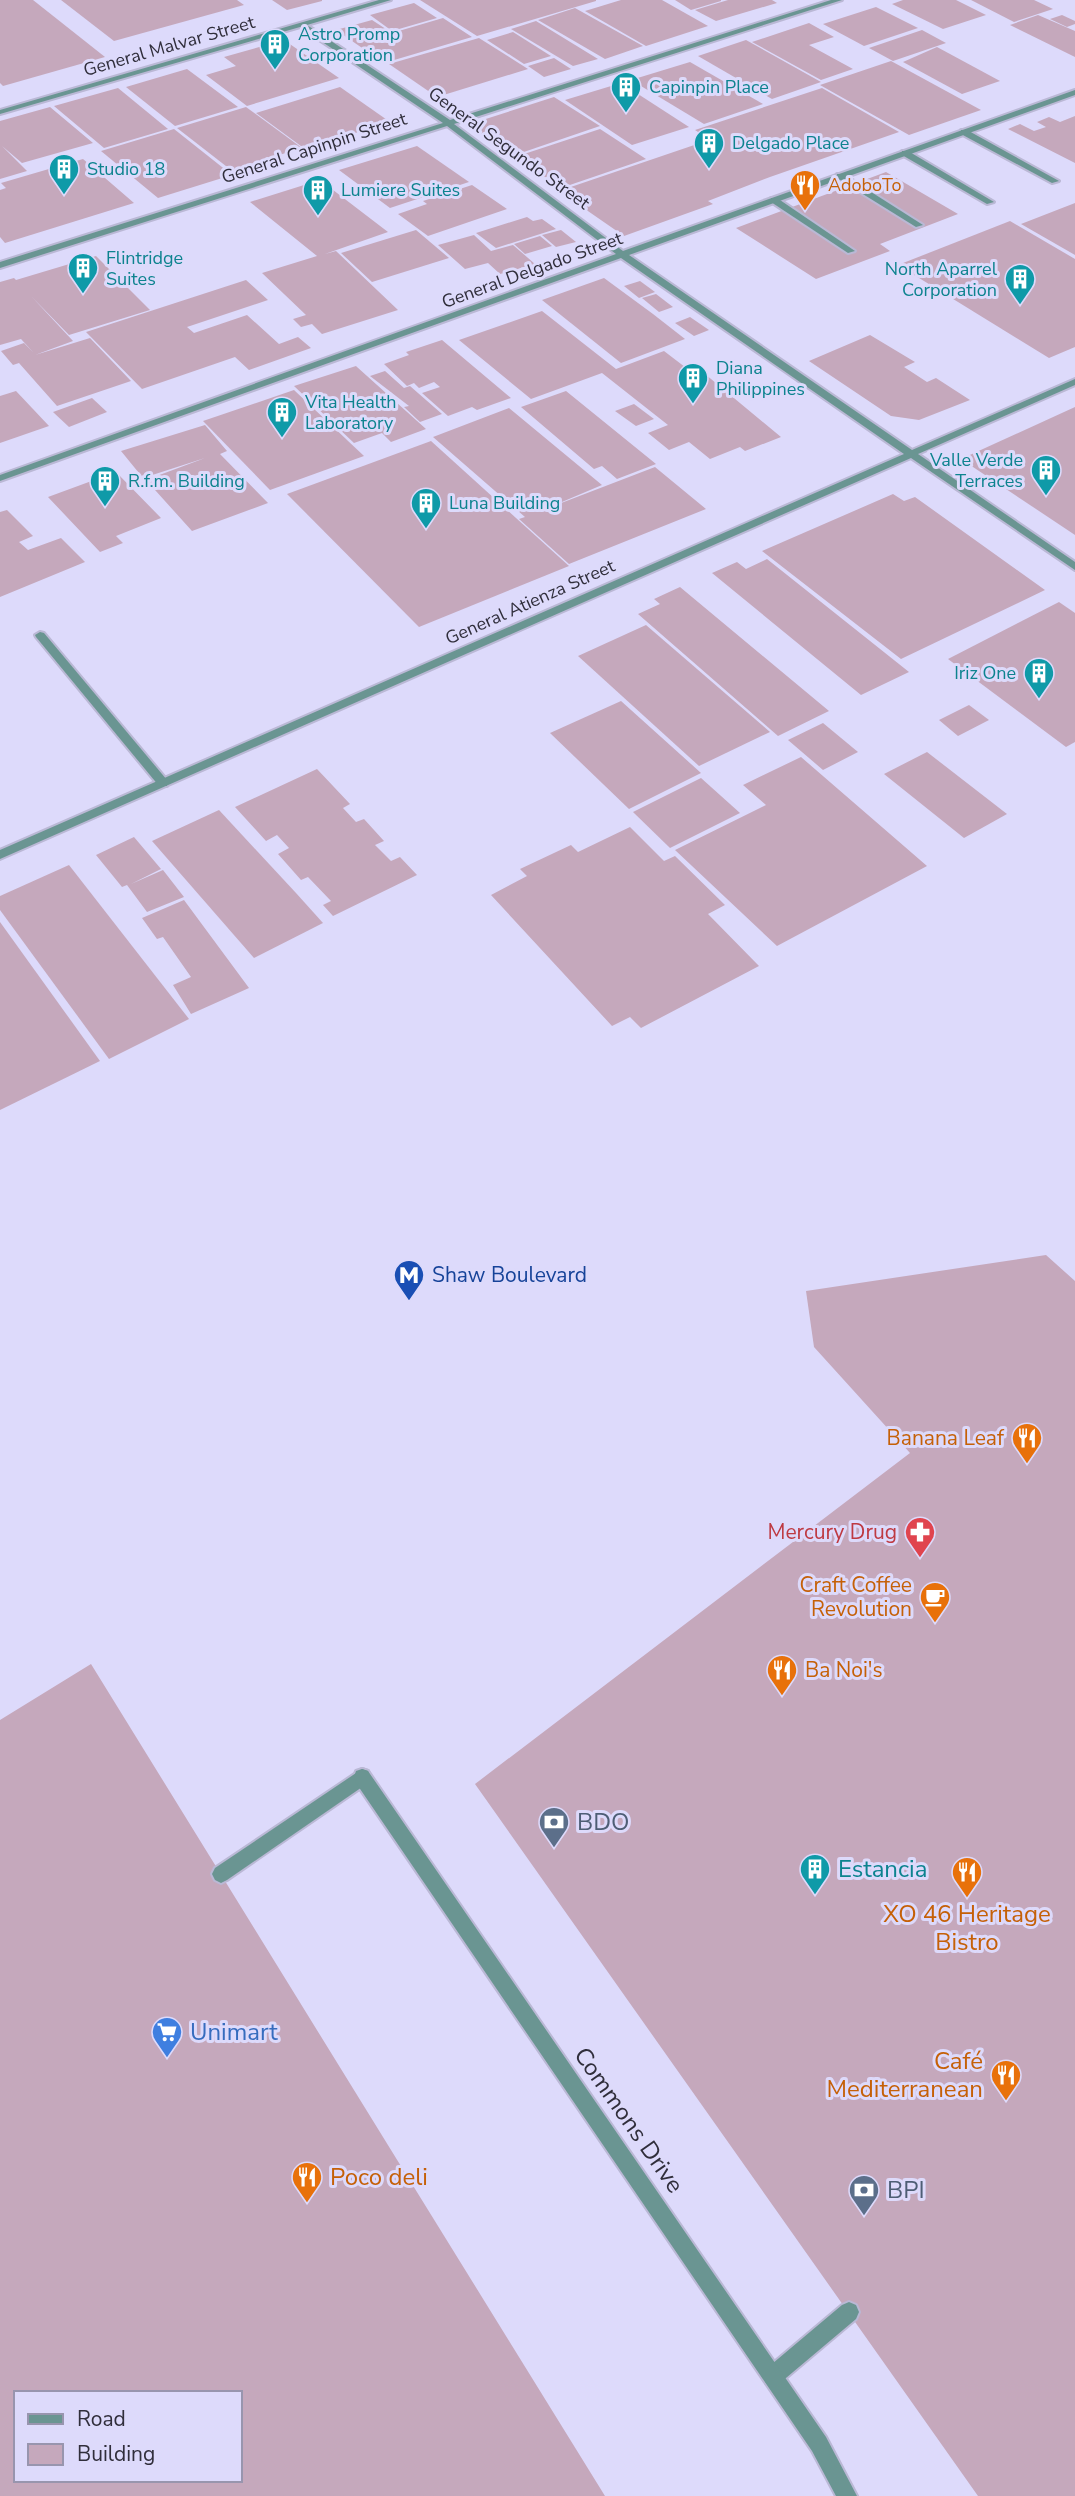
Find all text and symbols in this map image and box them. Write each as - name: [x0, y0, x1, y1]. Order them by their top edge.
- street label: General Malvar Street: [81, 10, 258, 82]
- place label: Astro Promp Corporation: [298, 22, 400, 67]
- building icon: Astro Promp Corporation: [258, 27, 292, 71]
- building icon: Capinpin Place: [609, 70, 643, 114]
- place label: Capinpin Place: [649, 75, 769, 99]
- street label: General Segundo Street: [423, 81, 595, 215]
- street label: General Capinpin Street: [218, 107, 410, 189]
- building icon: Delgado Place: [692, 126, 726, 170]
- place label: Delgado Place: [732, 131, 849, 155]
- building icon: Studio 18: [47, 152, 81, 196]
- place label: Studio 18: [87, 157, 165, 181]
- restaurant icon: AdoboTo: [788, 168, 822, 212]
- building icon: Lumiere Suites: [301, 173, 335, 217]
- place label: AdoboTo: [828, 173, 902, 197]
- place label: Lumiere Suites: [341, 178, 460, 202]
- street label: General Delgado Street: [438, 226, 626, 314]
- place label: Flintridge Suites: [106, 246, 183, 291]
- building icon: Flintridge Suites: [66, 251, 100, 295]
- place label: North Aparrel Corporation: [885, 257, 998, 302]
- building icon: North Aparrel Corporation: [1003, 262, 1037, 306]
- place label: Diana Philippines: [716, 356, 805, 401]
- building icon: Diana Philippines: [676, 361, 710, 405]
- place label: Vita Health Laboratory: [304, 390, 397, 435]
- building icon: Vita Health Laboratory: [265, 395, 299, 439]
- place label: Valle Verde Terraces: [929, 448, 1023, 493]
- building icon: Valle Verde Terraces: [1029, 453, 1063, 497]
- building icon: R.f.m. Building: [88, 464, 122, 508]
- place label: R.f.m. Building: [128, 469, 245, 493]
- building icon: Luna Building: [409, 486, 443, 530]
- place label: Luna Building: [449, 491, 560, 515]
- street label: General Atienza Street: [442, 554, 619, 650]
- building icon: Iriz One: [1022, 656, 1056, 700]
- place label: Iriz One: [954, 661, 1016, 685]
- metro station icon: Shaw Boulevard: [392, 1258, 426, 1302]
- place label: Shaw Boulevard: [432, 1261, 587, 1289]
- restaurant icon: Banana Leaf: [1010, 1421, 1044, 1465]
- place label: Banana Leaf: [887, 1424, 1005, 1452]
- pharmacy icon: Mercury Drug: [903, 1515, 937, 1559]
- place label: Mercury Drug: [767, 1518, 897, 1546]
- place label: Craft Coffee Revolution: [799, 1571, 912, 1623]
- cafe icon: Craft Coffee Revolution: [918, 1580, 952, 1624]
- restaurant icon: Ba Noi's: [765, 1653, 799, 1697]
- place label: Ba Noi's: [805, 1656, 883, 1684]
- bank icon: BDO: [537, 1805, 571, 1849]
- place label: BDO: [577, 1806, 629, 1838]
- building icon: Estancia: [798, 1852, 832, 1896]
- place label: Estancia: [838, 1853, 927, 1885]
- restaurant icon: XO 46 Heritage Bistro: [950, 1855, 984, 1899]
- place label: XO 46 Heritage Bistro: [883, 1898, 1051, 1958]
- supermarket icon: Unimart: [150, 2015, 184, 2059]
- place label: Unimart: [190, 2016, 278, 2048]
- street label: Commons Drive: [567, 2041, 691, 2199]
- place label: Café Mediterranean: [827, 2045, 983, 2105]
- restaurant icon: Café Mediterranean: [989, 2058, 1023, 2102]
- restaurant icon: Poco deli: [290, 2160, 324, 2204]
- place label: Poco deli: [330, 2161, 428, 2193]
- bank icon: BPI: [847, 2173, 881, 2217]
- place label: BPI: [887, 2174, 925, 2206]
- legend: [14, 2391, 242, 2482]
- text: Road: [77, 2405, 126, 2433]
- text: Building: [77, 2440, 155, 2468]

